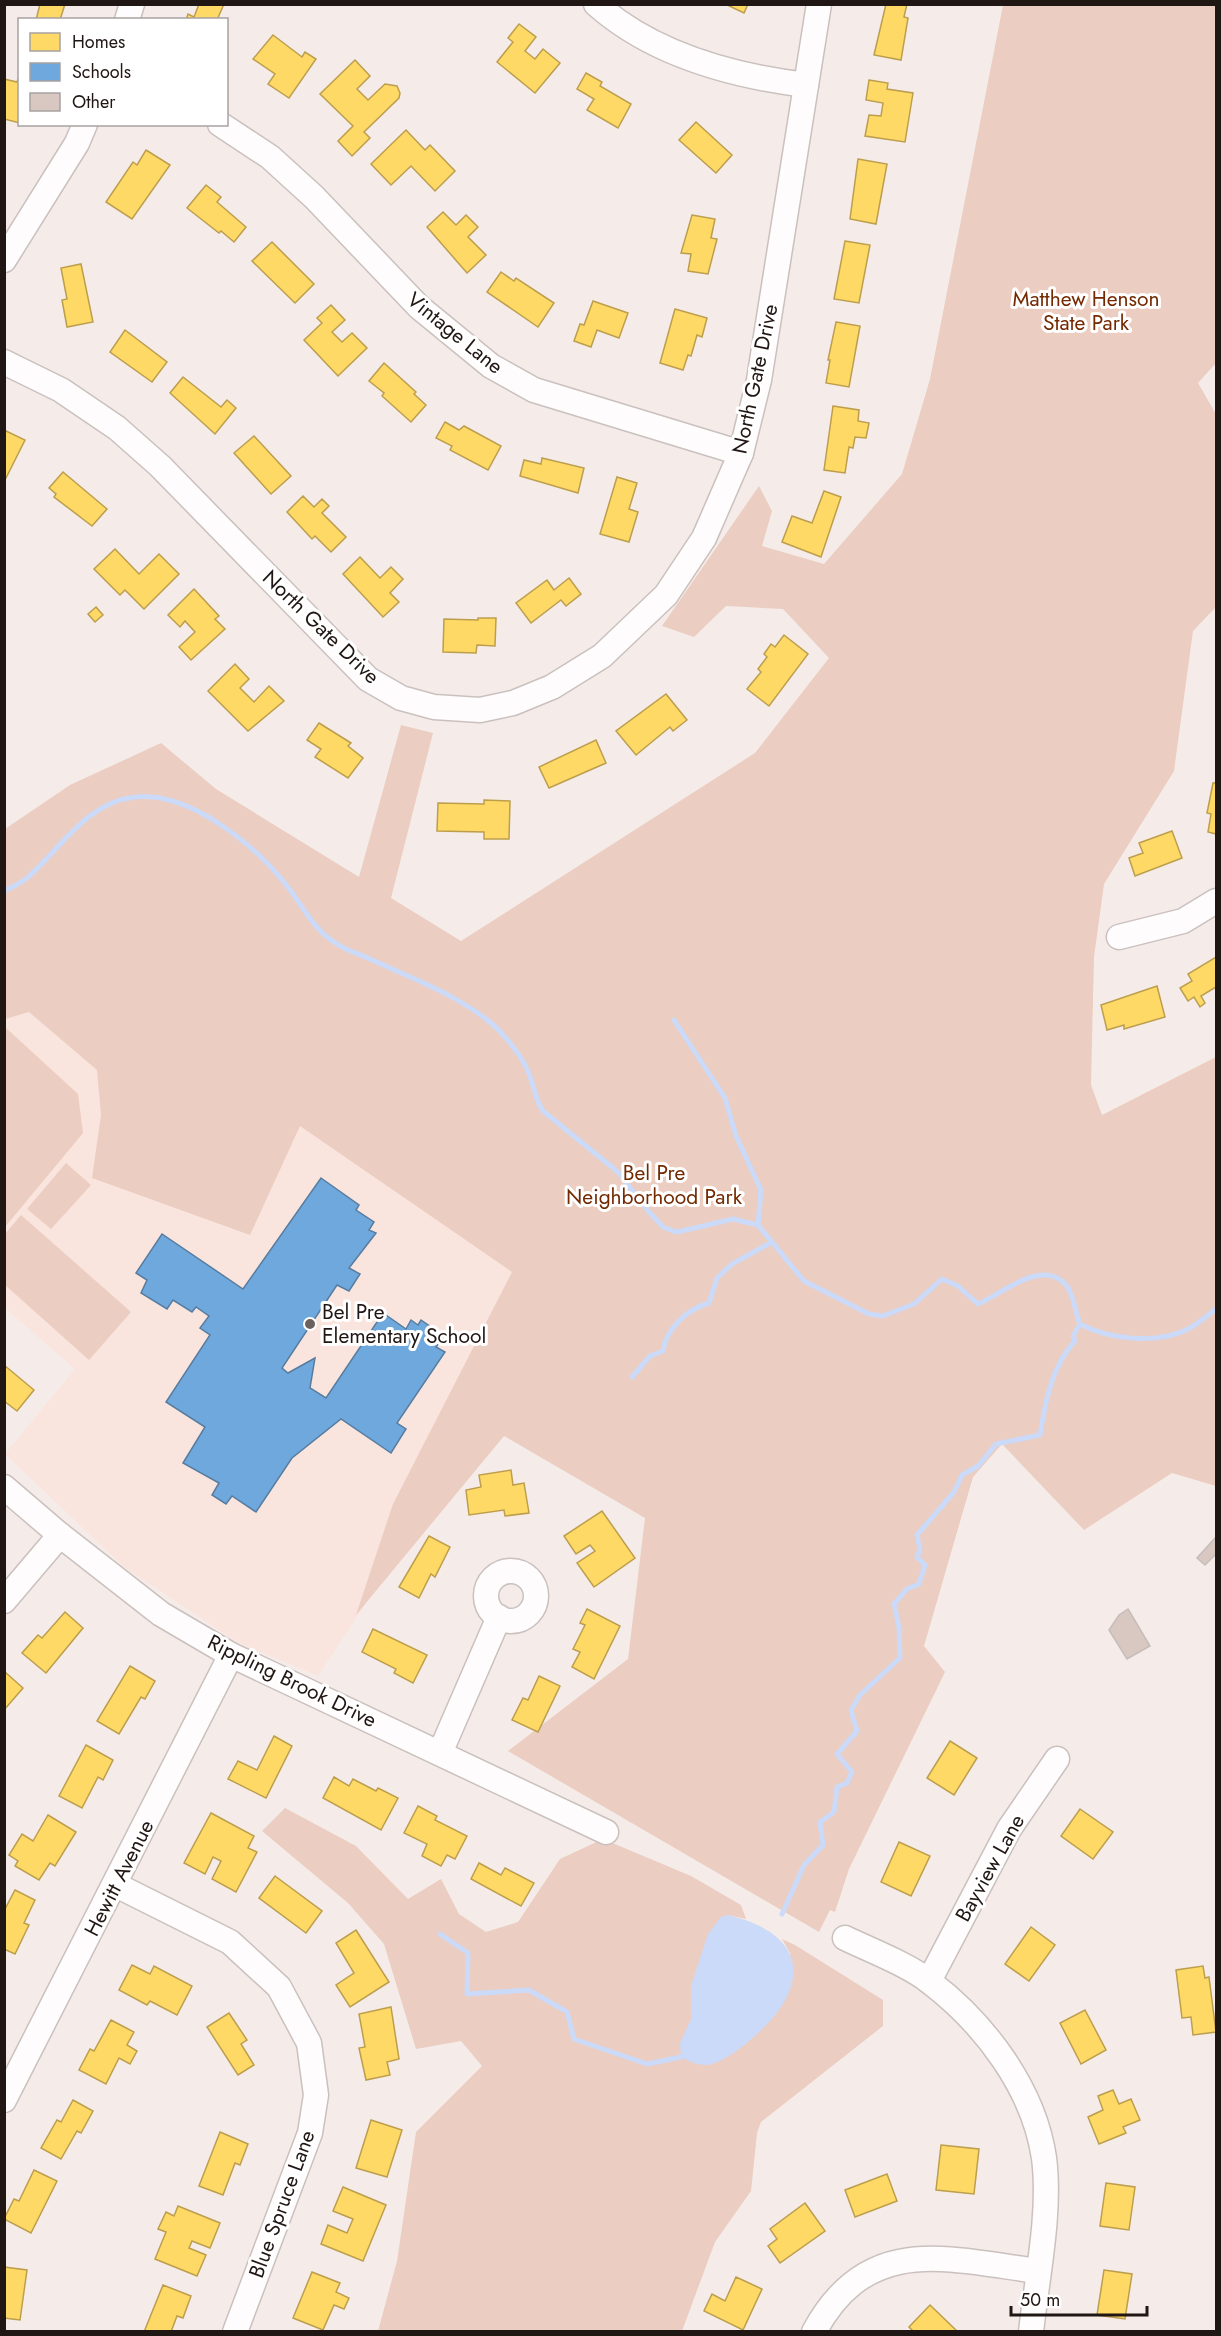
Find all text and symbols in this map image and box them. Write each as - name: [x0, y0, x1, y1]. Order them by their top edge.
- legend: [18, 18, 228, 126]
- text: Homes: [72, 29, 125, 55]
- text: Schools: [72, 59, 131, 85]
- text: Other: [72, 89, 116, 115]
- park label: Matthew Henson State Park: [1012, 284, 1160, 338]
- street label: Vintage Lane: [400, 285, 510, 381]
- street label: North Gate Drive: [724, 301, 786, 457]
- street label: North Gate Drive: [256, 563, 386, 691]
- park label: Bel Pre Neighborhood Park: [566, 1158, 743, 1212]
- place label: Bel Pre Elementary School: [322, 1297, 486, 1351]
- marker: Bel Pre Elementary School: [303, 1317, 317, 1331]
- street label: Rippling Brook Drive: [203, 1627, 382, 1735]
- street label: Bayview Lane: [948, 1809, 1032, 1927]
- street label: Hewitt Avenue: [77, 1814, 161, 1941]
- street label: Blue Spruce Lane: [241, 2126, 323, 2282]
- scale bar: [1011, 2279, 1148, 2317]
- text: 50 m: [1020, 2287, 1060, 2313]

